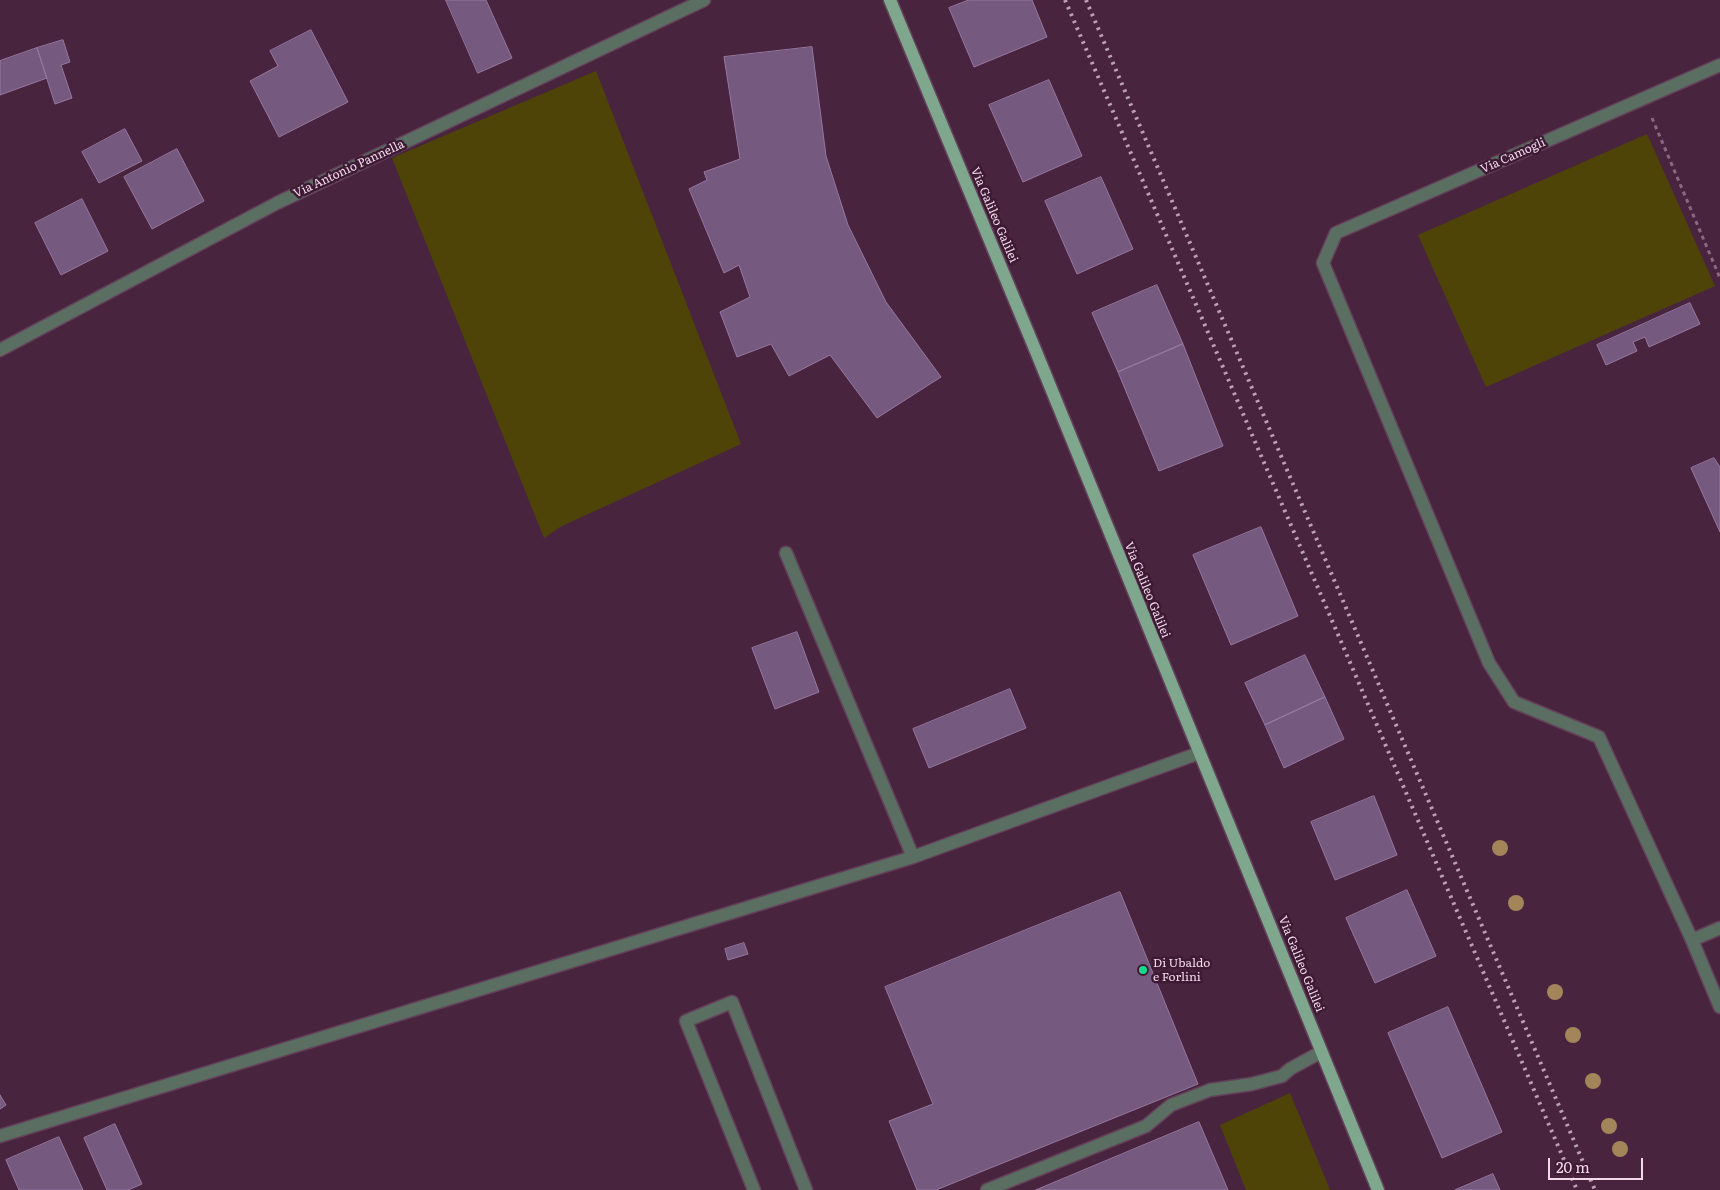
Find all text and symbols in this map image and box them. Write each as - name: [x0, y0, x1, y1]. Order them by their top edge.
- street label: Via Camogli: [1478, 135, 1548, 177]
- street label: Via Antonio Pannella: [291, 137, 407, 201]
- street label: Via Galileo Galilei: [967, 165, 1021, 265]
- street label: Via Galileo Galilei: [1121, 540, 1173, 640]
- street label: Via Galileo Galilei: [1275, 914, 1327, 1014]
- place label: Di Ubaldo e Forlini: [1153, 956, 1210, 984]
- marker: Di Ubaldo e Forlini: [1137, 964, 1149, 976]
- scale bar: [1550, 1148, 1645, 1180]
- text: 20 m: [1556, 1155, 1590, 1178]

